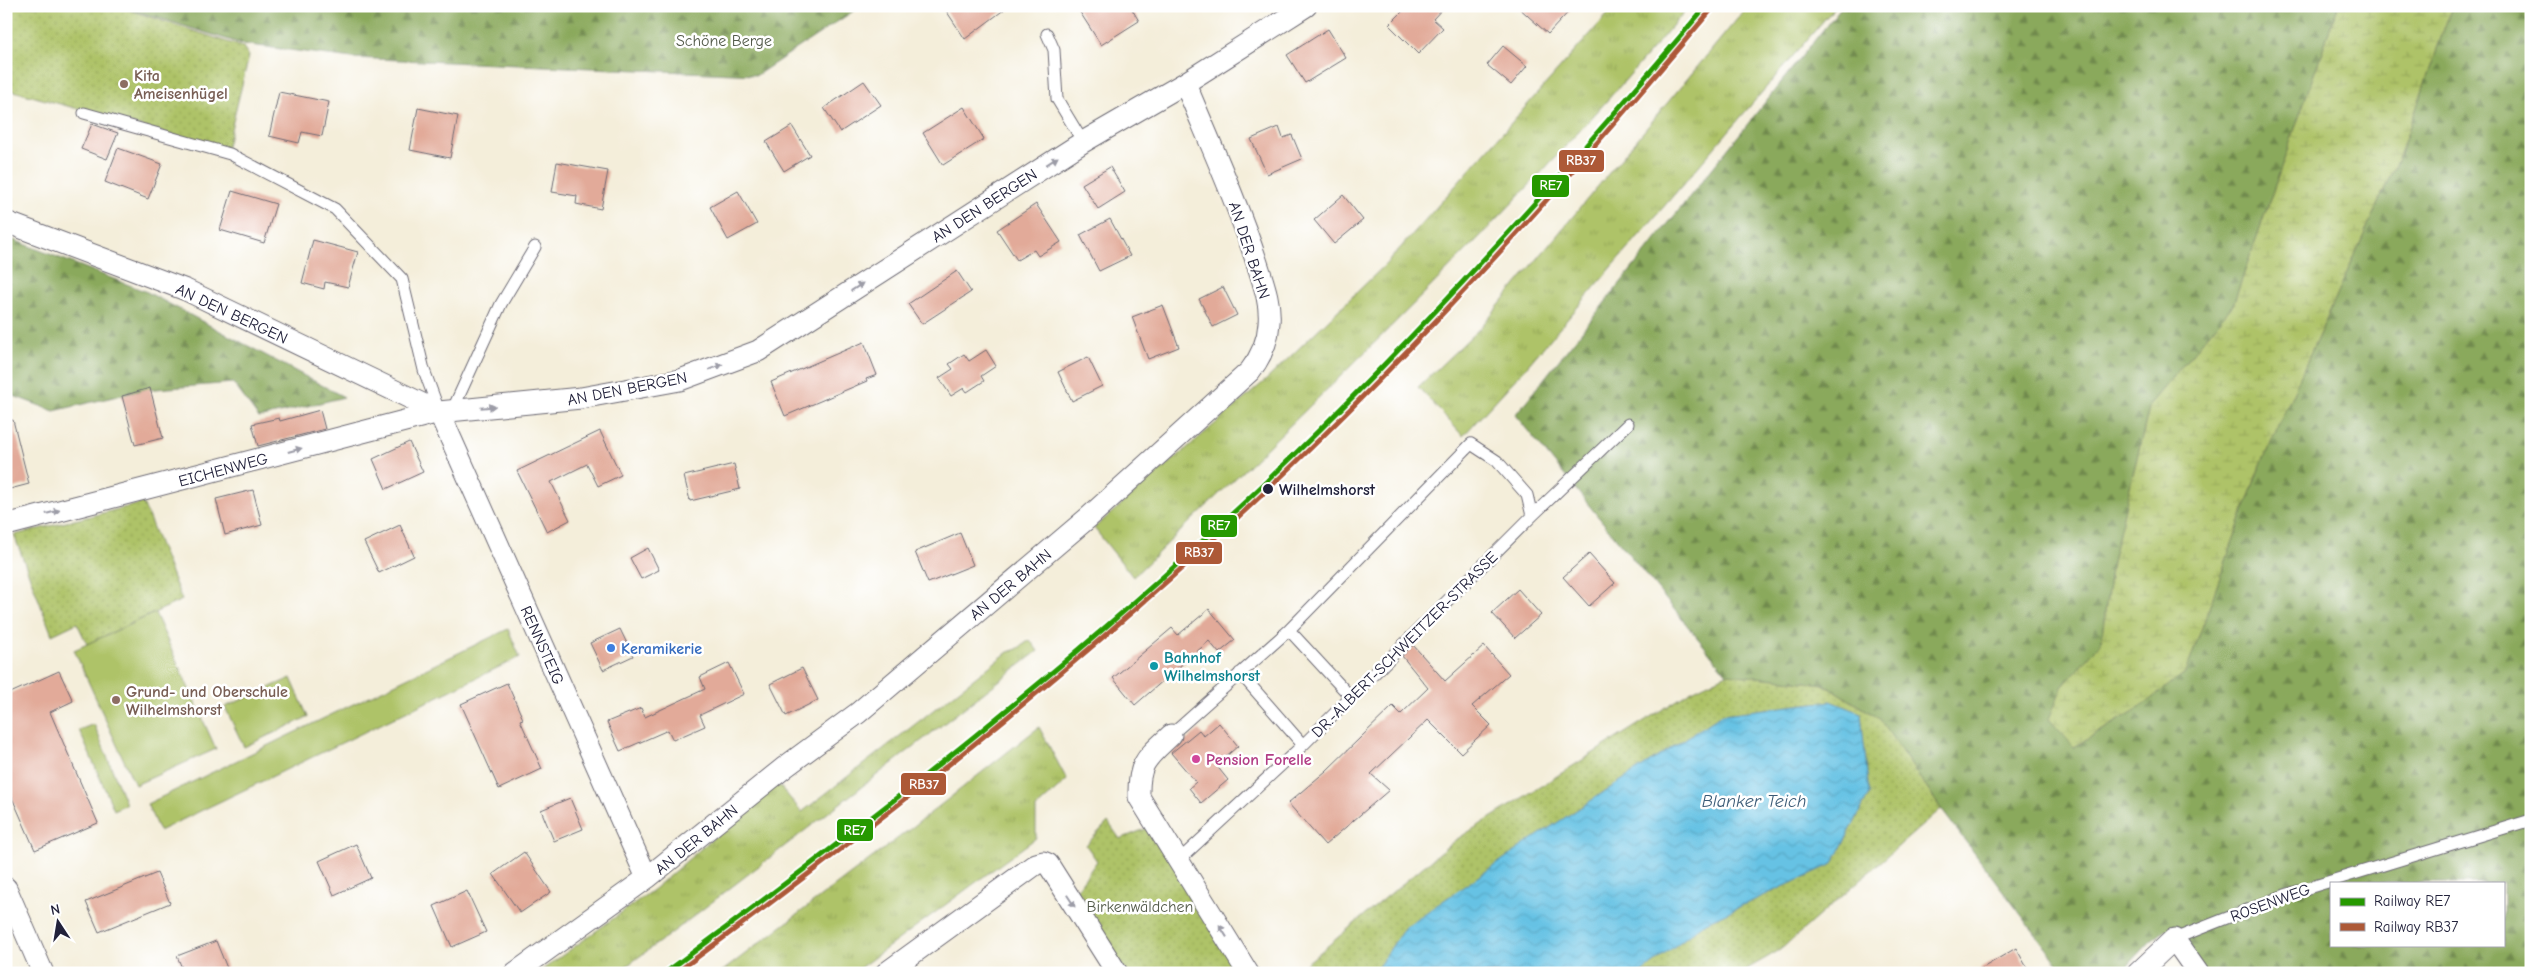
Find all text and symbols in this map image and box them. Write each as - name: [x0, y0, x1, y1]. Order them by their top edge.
- park label: Schöne Berge: [676, 32, 772, 50]
- place label: Kita Ameisenhügel: [134, 67, 228, 103]
- marker: Kita Ameisenhügel: [118, 78, 130, 90]
- line badge: RB37: [1558, 149, 1605, 173]
- text: RB37: [1566, 152, 1597, 169]
- one-way arrow: [1045, 157, 1059, 166]
- street label: AN DEN BERGEN: [929, 165, 1040, 246]
- line badge: RE7: [1531, 174, 1570, 198]
- text: RE7: [1540, 177, 1563, 194]
- street label: AN DER BAHN: [1225, 199, 1273, 301]
- street label: AN DEN BERGEN: [173, 280, 290, 348]
- one-way arrow: [850, 283, 863, 292]
- one-way arrow: [709, 363, 724, 371]
- street label: AN DEN BERGEN: [566, 369, 689, 409]
- one-way arrow: [480, 403, 496, 411]
- one-way arrow: [288, 446, 303, 454]
- street label: EICHENWEG: [177, 449, 270, 491]
- place label: Wilhelmshorst: [1279, 481, 1376, 499]
- marker: Wilhelmshorst: [1261, 482, 1275, 496]
- one-way arrow: [46, 508, 61, 516]
- line badge: RE7: [1200, 514, 1238, 538]
- text: RE7: [1208, 517, 1231, 534]
- line badge: RB37: [1175, 541, 1223, 565]
- text: RB37: [1184, 544, 1215, 561]
- street label: AN DER BAHN: [966, 545, 1055, 624]
- street label: DR.-ALBERT-SCHWEITZER-STRASSE: [1308, 548, 1502, 741]
- street label: RENNSTEIG: [517, 603, 567, 688]
- place label: Keramikerie: [621, 640, 702, 658]
- marker: Keramikerie: [605, 642, 617, 654]
- place label: Bahnhof Wilhelmshorst: [1164, 649, 1261, 685]
- marker: Bahnhof Wilhelmshorst: [1148, 660, 1160, 672]
- place label: Grund- und Oberschule Wilhelmshorst: [126, 683, 288, 719]
- marker: Grund- und Oberschule Wilhelmshorst: [110, 694, 122, 706]
- place label: Pension Forelle: [1206, 751, 1312, 769]
- marker: Pension Forelle: [1190, 753, 1202, 765]
- line badge: RB37: [900, 772, 947, 796]
- text: RB37: [909, 776, 940, 793]
- water label: Blanker Teich: [1702, 791, 1806, 812]
- street label: AN DER BAHN: [652, 801, 742, 879]
- line badge: RE7: [836, 818, 874, 842]
- text: RE7: [844, 822, 867, 839]
- street label: ROSENWEG: [2228, 880, 2313, 926]
- legend: [2330, 882, 2504, 946]
- text: Railway RE7: [2374, 892, 2450, 910]
- one-way arrow: [1066, 894, 1076, 907]
- north arrow: [32, 896, 82, 946]
- park label: Birkenwäldchen: [1087, 898, 1193, 916]
- text: N: [49, 901, 62, 919]
- text: Railway RB37: [2374, 918, 2458, 936]
- one-way arrow: [1218, 925, 1227, 938]

